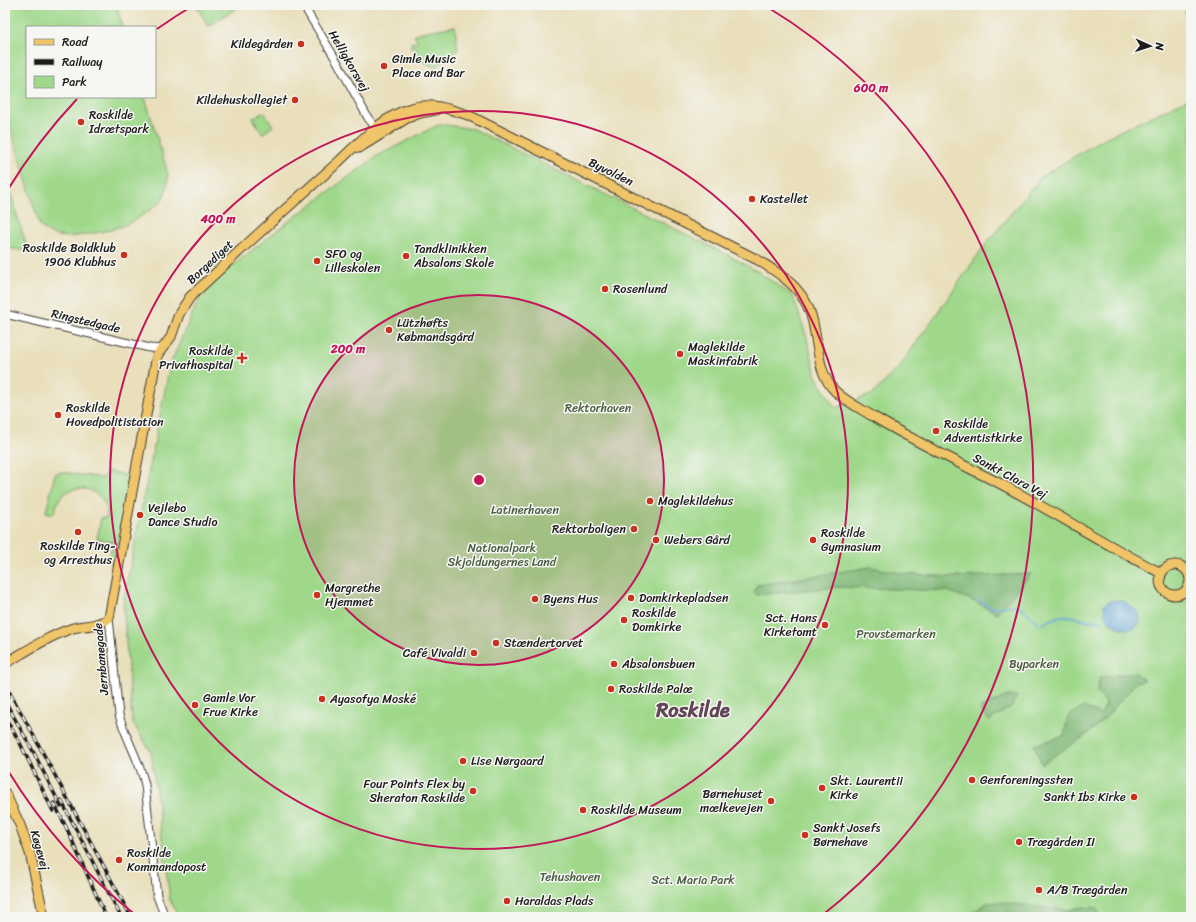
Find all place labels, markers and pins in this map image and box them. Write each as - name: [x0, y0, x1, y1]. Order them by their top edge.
- place label: Kildegården: [231, 33, 293, 55]
- marker: Kildegården: [296, 39, 306, 49]
- place label: Gimle Music Place and Bar: [392, 48, 466, 84]
- marker: Gimle Music Place and Bar: [379, 61, 389, 71]
- place label: Kildehuskollegiet: [196, 89, 288, 111]
- marker: Kildehuskollegiet: [290, 95, 300, 105]
- place label: Roskilde Idrætspark: [88, 104, 149, 140]
- marker: Roskilde Idrætspark: [76, 117, 86, 127]
- place label: Kastellet: [760, 188, 808, 210]
- marker: Kastellet: [747, 194, 757, 204]
- place label: Roskilde Boldklub 1906 Klubhus: [23, 237, 117, 273]
- place label: Tandklinikken Absalons Skole: [413, 238, 494, 274]
- place label: SFO og Lilleskolen: [325, 243, 381, 279]
- marker: Roskilde Boldklub 1906 Klubhus: [119, 250, 129, 260]
- marker: Tandklinikken Absalons Skole: [401, 251, 411, 261]
- marker: SFO og Lilleskolen: [312, 256, 322, 266]
- place label: Rosenlund: [613, 278, 668, 300]
- marker: Rosenlund: [600, 284, 610, 294]
- place label: Lützhøfts Købmandsgård: [397, 312, 475, 348]
- marker: Lützhøfts Købmandsgård: [384, 325, 394, 335]
- place label: Maglekilde Maskinfabrik: [688, 336, 759, 372]
- place label: Roskilde Privathospital: [159, 340, 234, 376]
- marker: Maglekilde Maskinfabrik: [675, 349, 685, 359]
- marker: Roskilde Privathospital: [236, 352, 248, 364]
- place label: Roskilde Hovedpolitistation: [66, 397, 164, 433]
- marker: Roskilde Hovedpolitistation: [53, 410, 63, 420]
- place label: Roskilde Adventistkirke: [943, 413, 1023, 449]
- marker: Roskilde Adventistkirke: [931, 426, 941, 436]
- centre of rings: [472, 473, 486, 487]
- place label: Maglekildehus: [658, 490, 734, 512]
- marker: Maglekildehus: [645, 496, 655, 506]
- place label: Vejlebo Dance Studio: [148, 497, 217, 533]
- marker: Vejlebo Dance Studio: [135, 510, 145, 520]
- place label: Rektorboligen: [552, 518, 627, 540]
- place label: Roskilde Gymnasium: [821, 522, 881, 558]
- marker: Rektorboligen: [629, 524, 639, 534]
- marker: Roskilde Ting- og Arresthus: [73, 527, 83, 537]
- place label: Webers Gård: [664, 529, 731, 551]
- place label: Roskilde Ting- og Arresthus: [40, 535, 116, 571]
- marker: Webers Gård: [651, 535, 661, 545]
- marker: Roskilde Gymnasium: [808, 535, 818, 545]
- place label: Margrethe Hjemmet: [325, 577, 380, 613]
- place label: Domkirkepladsen: [639, 587, 729, 609]
- place label: Byens Hus: [543, 588, 598, 610]
- marker: Margrethe Hjemmet: [312, 590, 322, 600]
- marker: Domkirkepladsen: [626, 593, 636, 603]
- marker: Byens Hus: [530, 594, 540, 604]
- place label: Roskilde Domkirke: [632, 602, 681, 638]
- place label: Sct. Hans Kirketomt: [764, 607, 817, 643]
- marker: Roskilde Domkirke: [619, 615, 629, 625]
- marker: Sct. Hans Kirketomt: [820, 620, 830, 630]
- place label: Stændertorvet: [504, 632, 583, 654]
- marker: Stændertorvet: [491, 638, 501, 648]
- place label: Café Vivaldi: [403, 642, 467, 664]
- marker: Café Vivaldi: [469, 648, 479, 658]
- place label: Absalonsbuen: [621, 653, 696, 675]
- marker: Absalonsbuen: [609, 659, 619, 669]
- place label: Roskilde Palæ: [619, 678, 693, 700]
- marker: Roskilde Palæ: [606, 684, 616, 694]
- place label: Gamle Vor Frue Kirke: [203, 687, 258, 723]
- place label: Ayasofya Moské: [329, 688, 416, 710]
- marker: Ayasofya Moské: [317, 694, 327, 704]
- marker: Gamle Vor Frue Kirke: [190, 700, 200, 710]
- place label: Lise Nørgaard: [471, 750, 544, 772]
- marker: Lise Nørgaard: [458, 756, 468, 766]
- place label: Genforeningssten: [980, 769, 1073, 791]
- place label: Skt. Laurentii Kirke: [830, 770, 904, 806]
- place label: Four Points Flex by Sheraton Roskilde: [363, 773, 466, 809]
- marker: Genforeningssten: [967, 775, 977, 785]
- place label: Børnehuset mælkevejen: [700, 783, 763, 819]
- marker: Skt. Laurentii Kirke: [817, 783, 827, 793]
- marker: Four Points Flex by Sheraton Roskilde: [468, 786, 478, 796]
- place label: Sankt Ibs Kirke: [1044, 786, 1126, 808]
- marker: Sankt Ibs Kirke: [1129, 792, 1139, 802]
- marker: Børnehuset mælkevejen: [766, 796, 776, 806]
- place label: Roskilde Museum: [591, 799, 682, 821]
- marker: Roskilde Museum: [578, 805, 588, 815]
- place label: Sankt Josefs Børnehave: [813, 817, 881, 853]
- marker: Sankt Josefs Børnehave: [800, 830, 810, 840]
- place label: Trægården II: [1027, 831, 1095, 853]
- marker: Trægården II: [1014, 837, 1024, 847]
- place label: Roskilde Kommandopost: [127, 842, 206, 878]
- marker: Roskilde Kommandopost: [114, 855, 124, 865]
- place label: A/B Trægården: [1046, 879, 1128, 901]
- marker: A/B Trægården: [1034, 885, 1044, 895]
- place label: Haraldas Plads: [515, 890, 594, 912]
- marker: Haraldas Plads: [502, 896, 512, 906]

